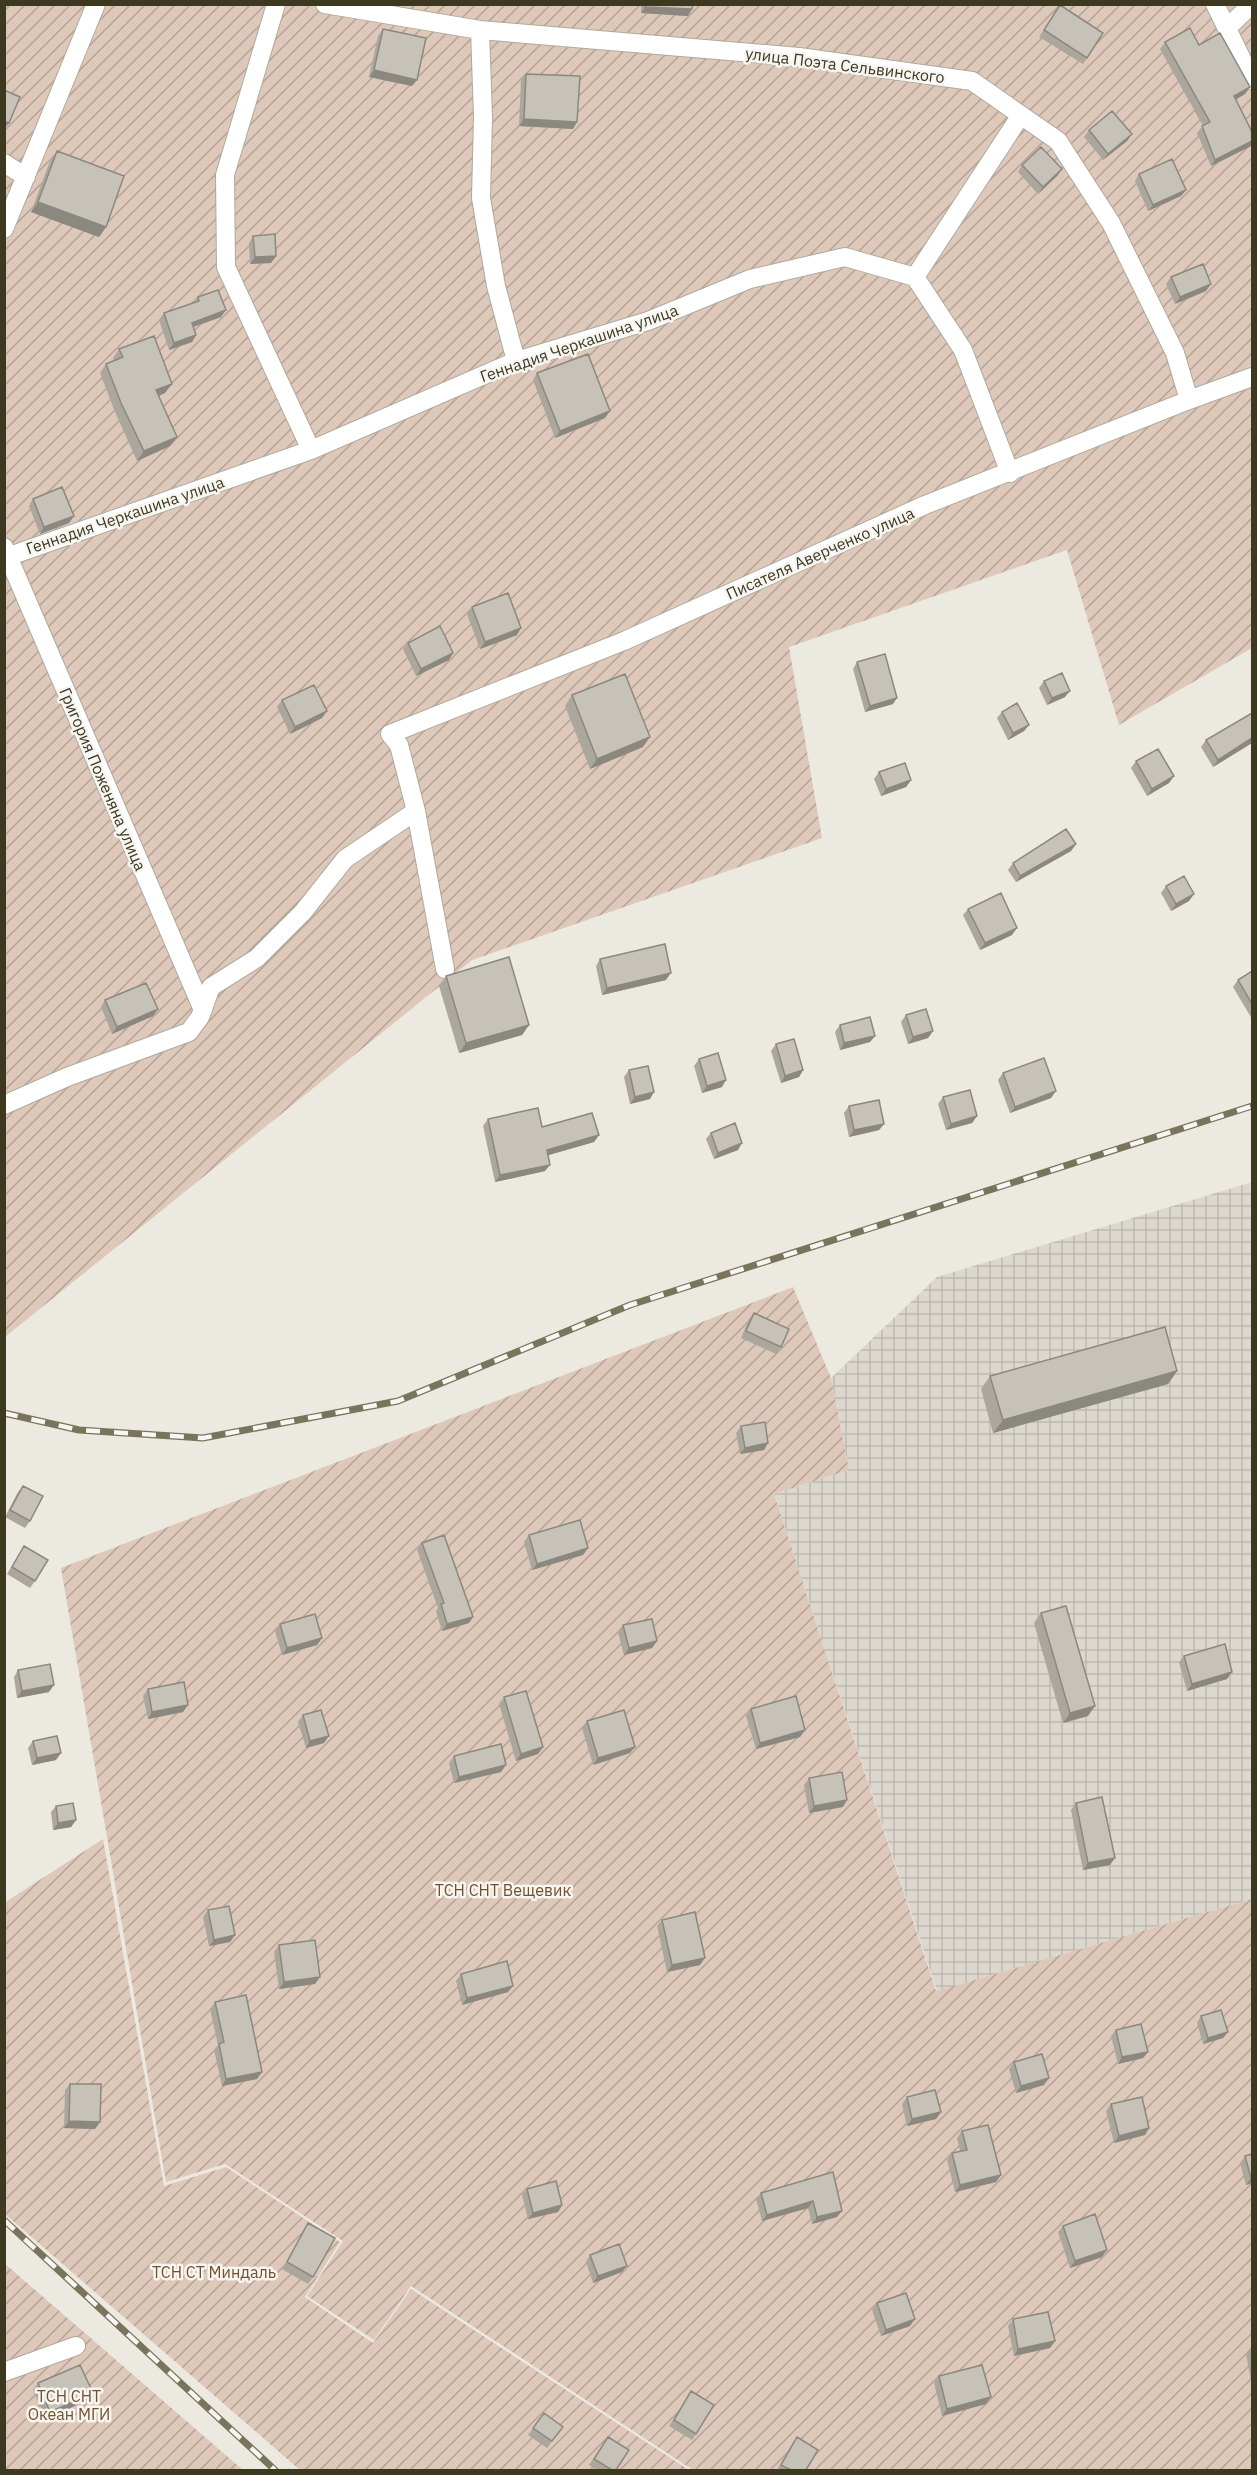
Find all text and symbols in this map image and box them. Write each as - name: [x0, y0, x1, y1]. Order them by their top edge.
- street label: улица Поэта Сельвинского: [744, 43, 946, 87]
- street label: Геннадия Черкашина улица: [477, 300, 681, 386]
- street label: Геннадия Черкашина улица: [23, 472, 227, 558]
- street label: Писателя Аверченко улица: [723, 502, 918, 604]
- street label: Григория Поженяна улица: [55, 684, 151, 874]
- park label: ТСН СНТ Вещевик: [435, 1880, 571, 1900]
- park label: ТСН СТ Миндаль: [152, 2262, 276, 2282]
- park label: ТСН СНТ Океан МГИ: [28, 2386, 110, 2424]

